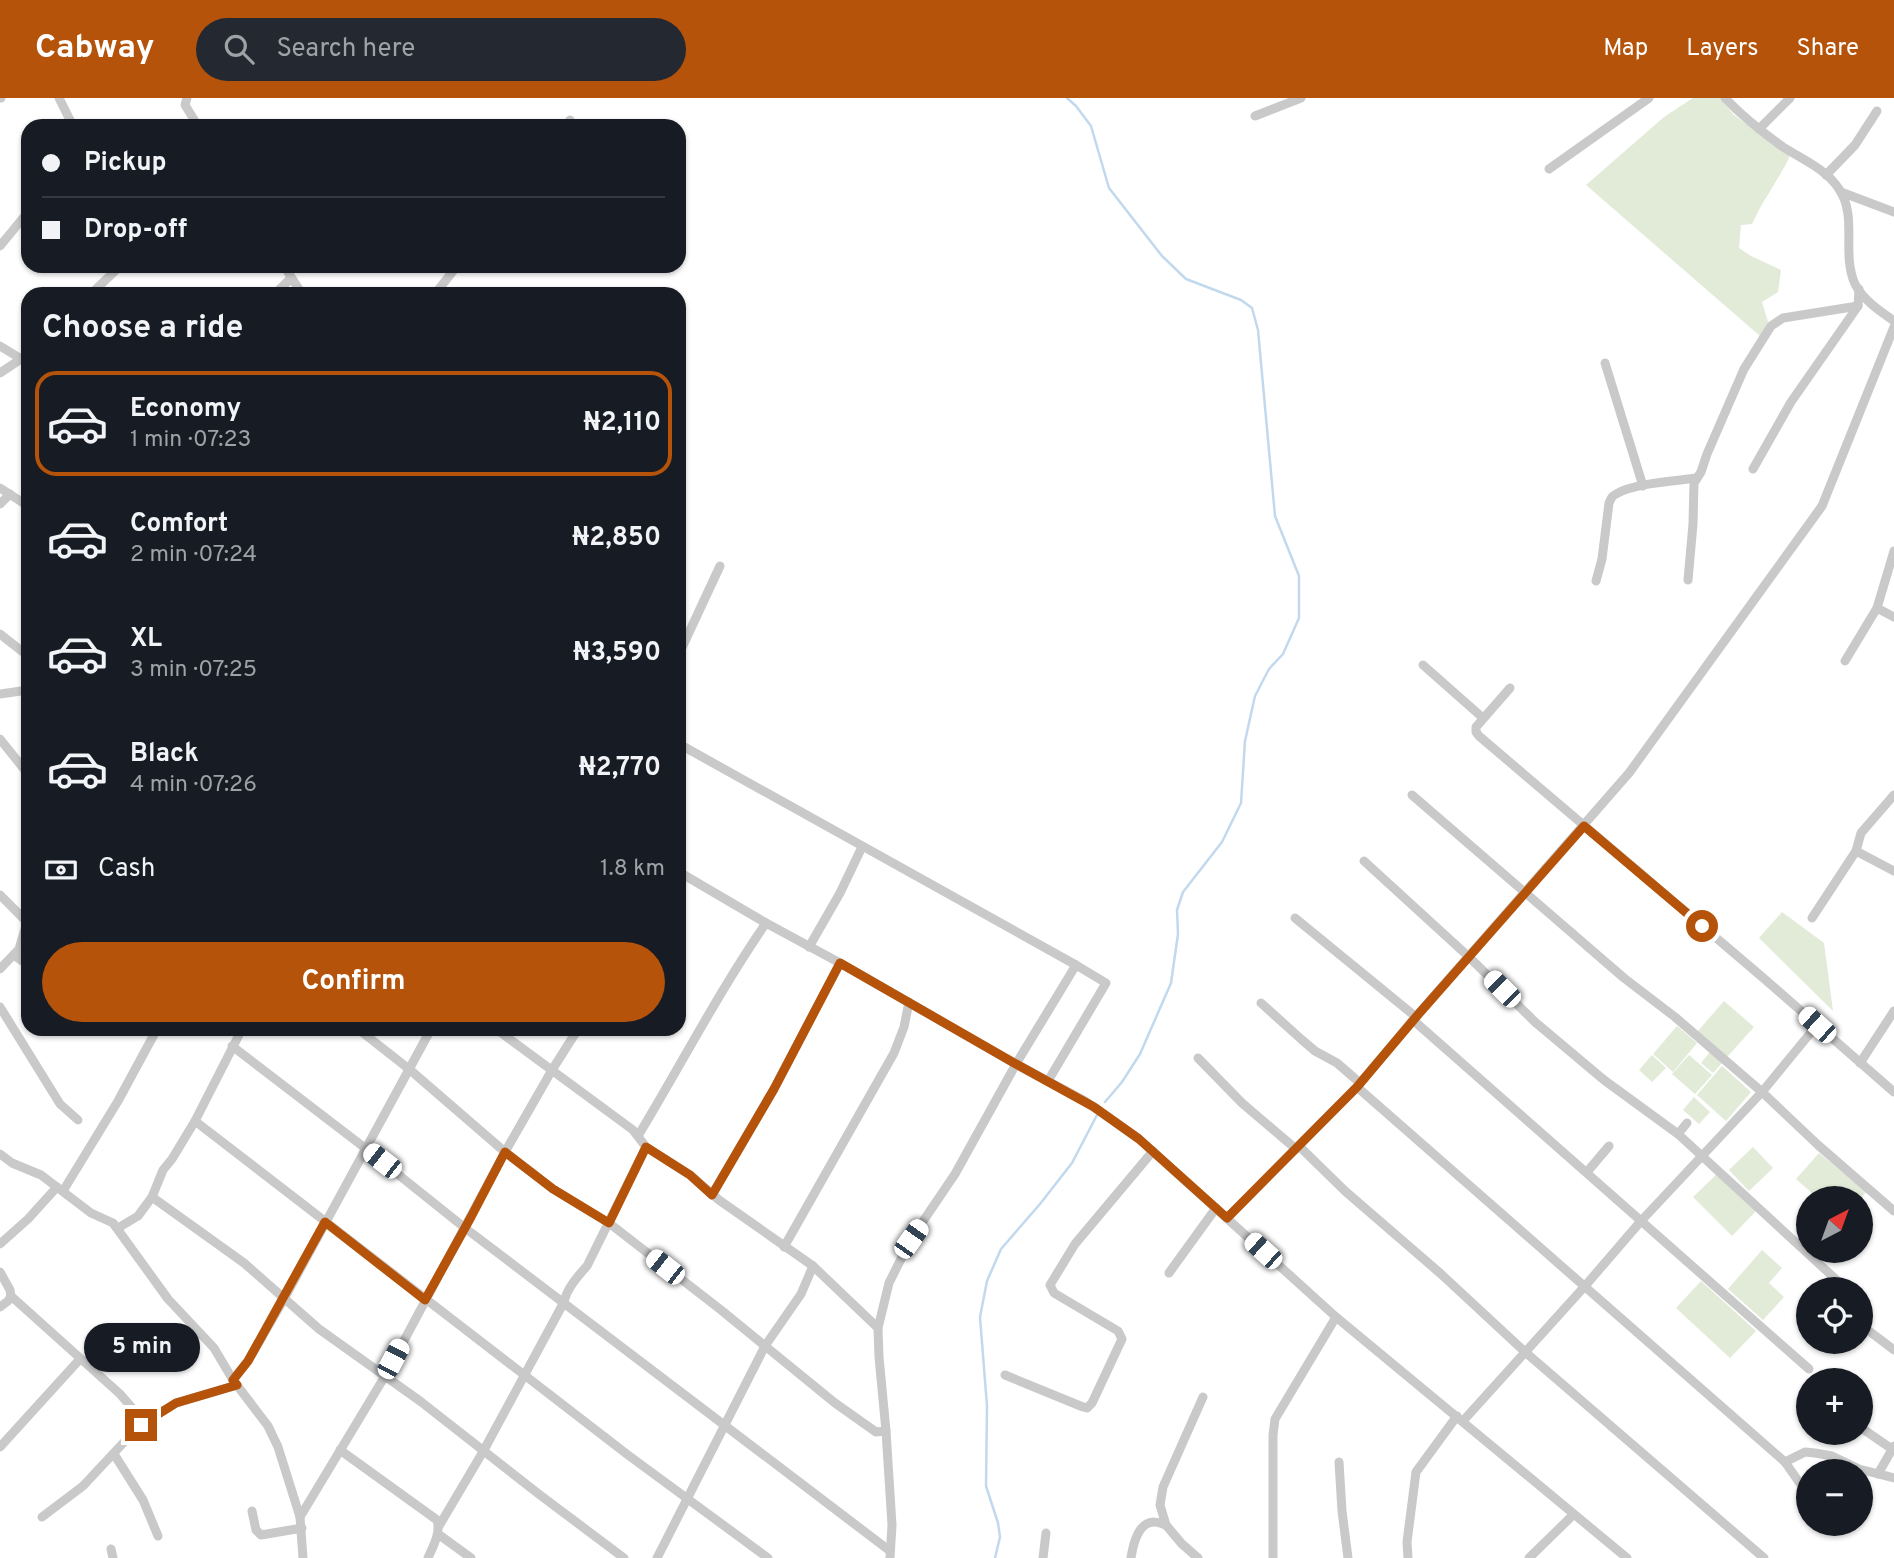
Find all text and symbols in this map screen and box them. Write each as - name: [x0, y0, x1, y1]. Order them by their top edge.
- search box: [196, 18, 686, 81]
- text: Cabway: [35, 28, 154, 70]
- icon: search: [220, 30, 258, 68]
- text: Search here: [276, 33, 415, 66]
- text: Map: [1603, 34, 1648, 64]
- text: Layers: [1686, 34, 1758, 64]
- text: Share: [1796, 34, 1859, 64]
- text: Pickup: [84, 147, 167, 180]
- text: Drop-off: [84, 214, 187, 247]
- text: Choose a ride: [42, 309, 243, 349]
- icon: car: [46, 392, 109, 455]
- text: Economy: [130, 393, 241, 426]
- text: ₦2,110: [583, 407, 661, 440]
- text: 1 min · 07:23: [130, 426, 251, 455]
- icon: car: [46, 507, 109, 570]
- text: Comfort: [130, 508, 228, 541]
- text: ₦2,850: [572, 522, 661, 555]
- text: 2 min · 07:24: [130, 541, 257, 570]
- icon: car: [46, 622, 109, 685]
- text: XL: [130, 623, 162, 656]
- text: ₦3,590: [573, 637, 661, 670]
- text: 3 min · 07:25: [130, 656, 257, 685]
- icon: car: [46, 737, 109, 800]
- text: Black: [130, 738, 199, 771]
- text: ₦2,770: [578, 752, 661, 785]
- text: 4 min · 07:26: [130, 771, 257, 800]
- icon: cash: [42, 851, 80, 889]
- text: Cash: [98, 853, 155, 886]
- text: 1.8 km: [600, 855, 665, 884]
- route start: [1686, 910, 1718, 942]
- button: Confirm: [42, 942, 665, 1022]
- car: [1480, 967, 1525, 1011]
- car: [1795, 1003, 1840, 1047]
- car: [359, 1140, 406, 1182]
- north arrow: [1796, 1186, 1872, 1264]
- map controls: [1796, 1186, 1873, 1536]
- car: [891, 1216, 932, 1262]
- car: [1241, 1229, 1286, 1273]
- car: [642, 1246, 689, 1288]
- button: locate: [1796, 1277, 1873, 1354]
- callout: 5 min: [83, 1324, 199, 1372]
- text: 5 min: [112, 1333, 172, 1362]
- car: [374, 1336, 413, 1382]
- button: +: [1796, 1368, 1873, 1445]
- route end: [125, 1409, 157, 1441]
- button: −: [1796, 1459, 1873, 1536]

